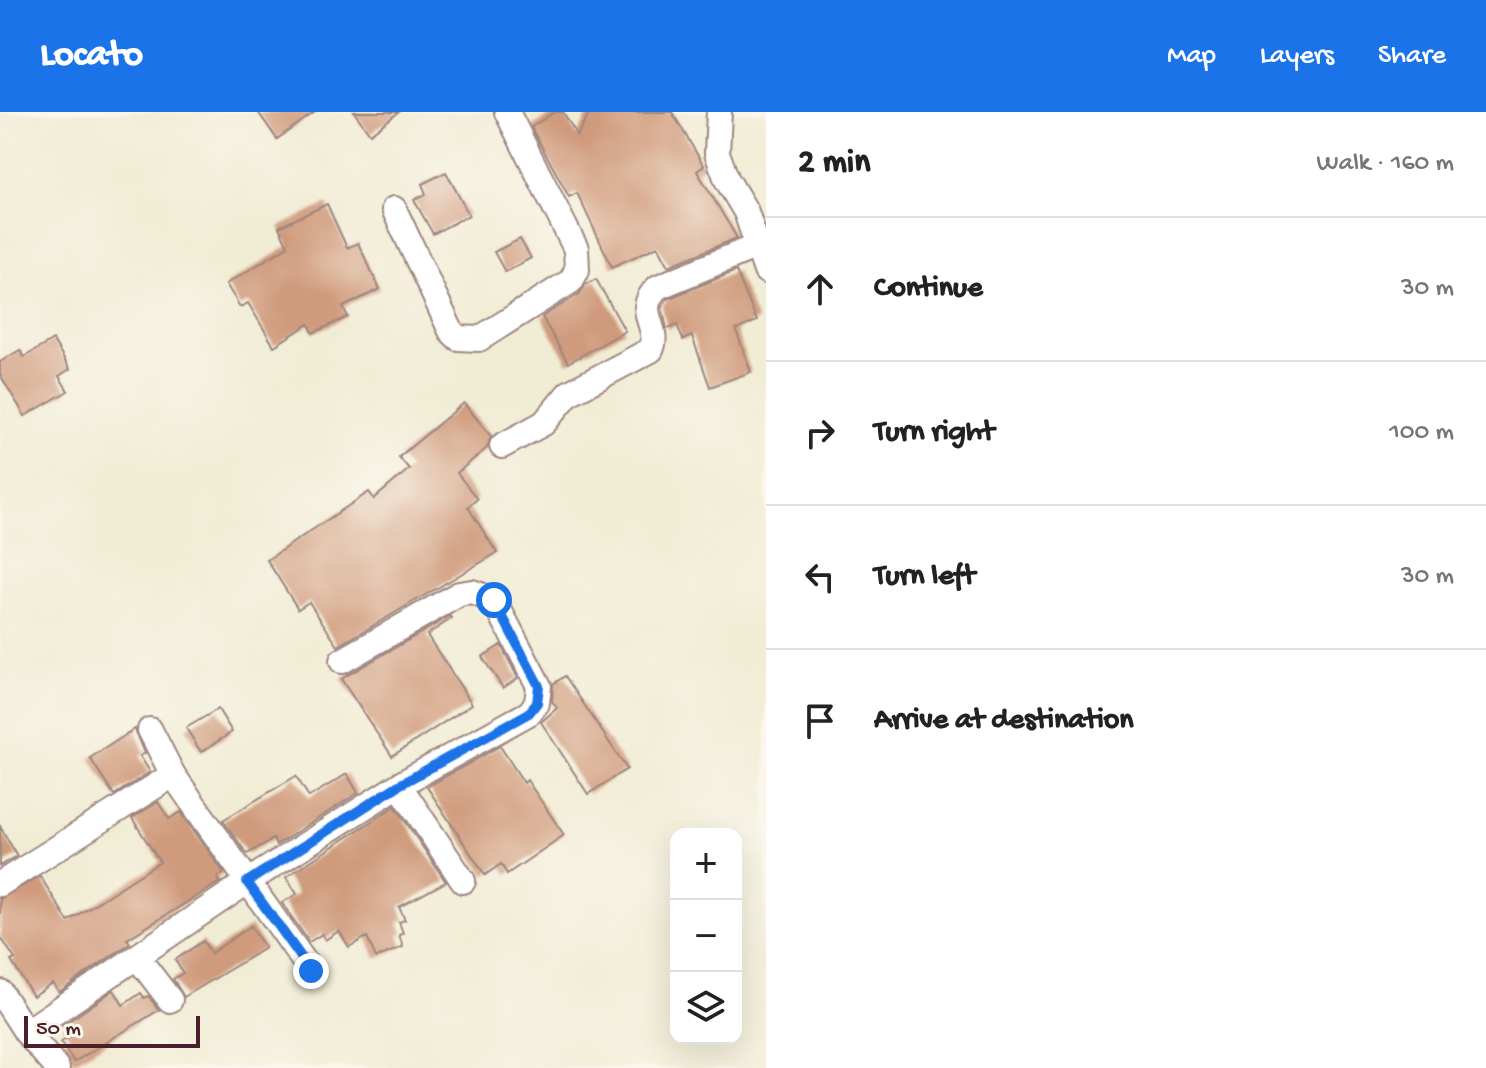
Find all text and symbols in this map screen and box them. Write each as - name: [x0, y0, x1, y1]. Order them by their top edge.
- text: Locato: [40, 34, 143, 78]
- text: Map: [1167, 40, 1216, 73]
- text: Layers: [1260, 40, 1334, 73]
- text: Share: [1378, 40, 1446, 73]
- text: 2 min: [798, 144, 870, 184]
- text: Walk · 160 m: [1317, 149, 1454, 180]
- icon: ahead: [798, 267, 842, 311]
- text: Continue: [874, 272, 983, 307]
- text: 30 m: [1401, 274, 1454, 305]
- icon: right: [798, 411, 842, 455]
- text: Turn right: [874, 416, 994, 451]
- text: 100 m: [1389, 418, 1454, 449]
- icon: left: [798, 555, 842, 599]
- text: Turn left: [874, 560, 975, 595]
- text: 30 m: [1401, 562, 1454, 593]
- route start: [476, 582, 512, 618]
- icon: arrive: [798, 699, 842, 743]
- text: Arrive at destination: [874, 704, 1134, 739]
- map controls: [670, 828, 742, 1044]
- button: +: [670, 828, 742, 900]
- button: −: [670, 900, 742, 972]
- route end: [293, 953, 329, 989]
- button: layers: [670, 972, 742, 1044]
- scale bar: [24, 1012, 200, 1048]
- text: 50 m: [36, 1017, 81, 1043]

